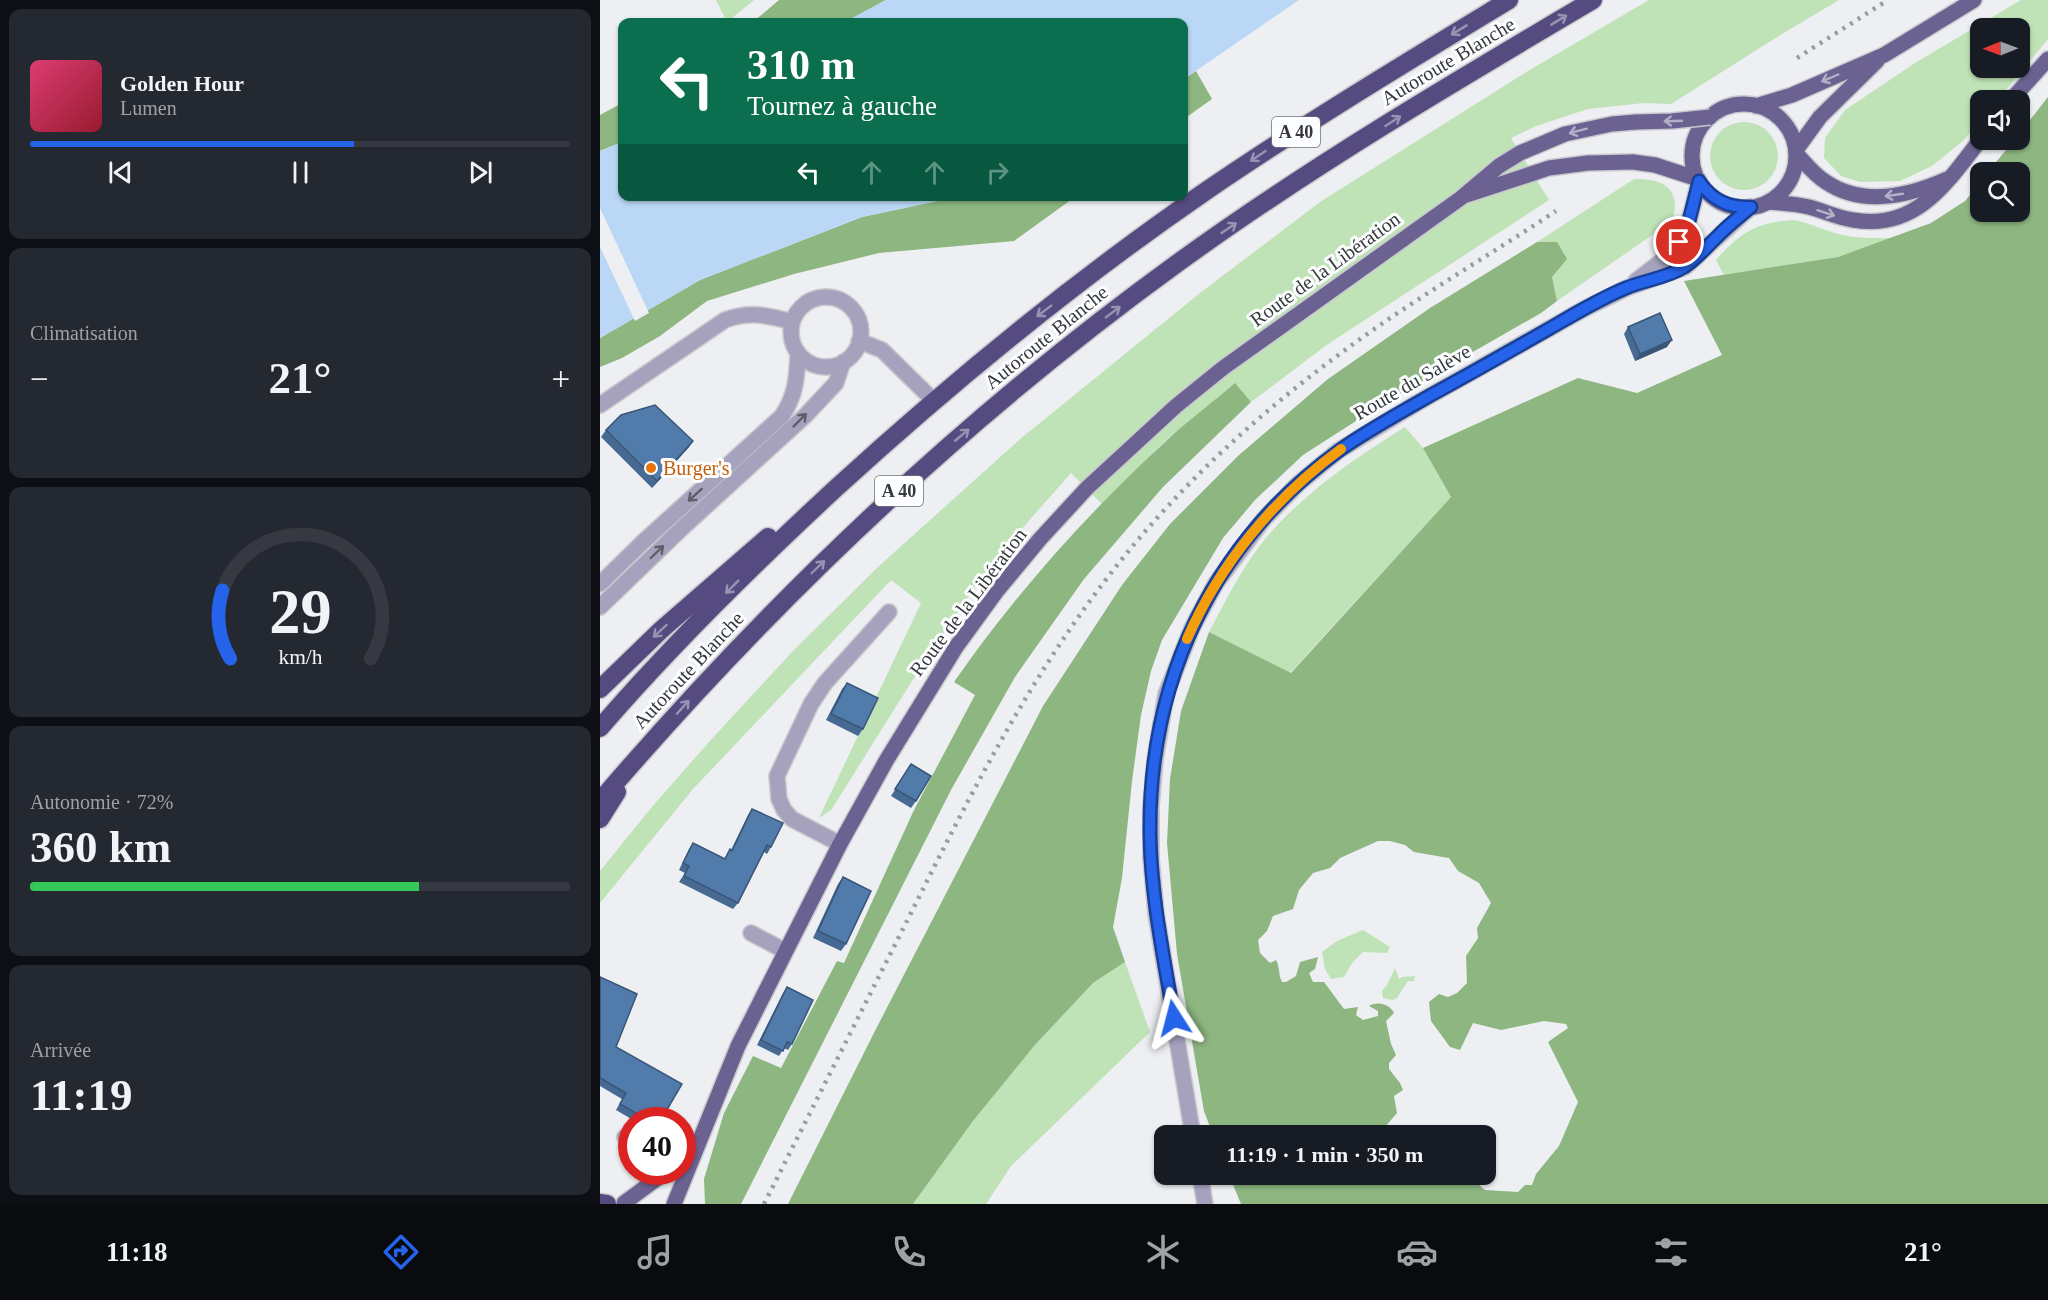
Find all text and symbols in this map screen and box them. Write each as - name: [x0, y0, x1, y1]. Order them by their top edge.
- street label: Autoroute Blanche: [1377, 12, 1519, 109]
- one-way arrow: [1550, 14, 1567, 26]
- north arrow: [1970, 18, 2030, 78]
- map controls: [1970, 18, 2030, 222]
- one-way arrow: [1451, 25, 1468, 37]
- icon: left: [648, 42, 726, 120]
- text: 310 m: [747, 42, 856, 88]
- text: Golden Hour: [120, 71, 244, 96]
- one-way arrow: [1822, 73, 1840, 84]
- button: sound: [1970, 90, 2030, 150]
- text: Tournez à gauche: [747, 91, 937, 121]
- text: Lumen: [120, 97, 177, 119]
- one-way arrow: [1384, 115, 1401, 128]
- one-way arrow: [1663, 115, 1683, 127]
- road number: A 40: [1272, 117, 1320, 147]
- one-way arrow: [1569, 125, 1588, 137]
- one-way arrow: [1250, 150, 1267, 162]
- icon: previous: [104, 156, 137, 189]
- icon: pause: [284, 156, 317, 189]
- icon: next: [464, 156, 497, 189]
- icon: left: [792, 156, 825, 189]
- icon: ahead: [855, 156, 888, 189]
- icon: ahead: [918, 156, 951, 189]
- icon: right: [981, 156, 1014, 189]
- button: search: [1970, 162, 2030, 222]
- one-way arrow: [1885, 190, 1904, 201]
- street label: Route de la Libération: [1246, 207, 1404, 331]
- one-way arrow: [1816, 208, 1835, 219]
- pin: [1653, 216, 1704, 267]
- one-way arrow: [1221, 222, 1237, 234]
- icon: arrive: [1662, 225, 1695, 258]
- street label: Autoroute Blanche: [980, 281, 1112, 393]
- one-way arrow: [1036, 304, 1052, 317]
- one-way arrow: [1105, 305, 1121, 318]
- text: Climatisation: [30, 322, 138, 344]
- street label: Route du Salève: [1350, 340, 1474, 424]
- text: 21°: [269, 353, 332, 403]
- text: −: [30, 361, 49, 397]
- text: +: [551, 361, 570, 397]
- one-way arrow: [793, 412, 808, 427]
- one-way arrow: [954, 428, 969, 442]
- place label: Burger's: [663, 457, 730, 480]
- marker: Burger's: [644, 461, 658, 475]
- road number: A 40: [875, 476, 923, 506]
- one-way arrow: [688, 488, 703, 502]
- street label: Route de la Libération: [905, 524, 1031, 680]
- one-way arrow: [649, 545, 664, 559]
- one-way arrow: [811, 559, 826, 574]
- text: 29: [269, 577, 331, 646]
- one-way arrow: [725, 579, 740, 594]
- street label: Autoroute Blanche: [628, 607, 748, 733]
- one-way arrow: [653, 624, 668, 638]
- text: km/h: [278, 645, 322, 669]
- one-way arrow: [676, 700, 690, 715]
- text: Autonomie · 72%: [30, 791, 173, 813]
- text: 360 km: [30, 822, 171, 872]
- position arrow: [1142, 986, 1206, 1050]
- text: Arrivée: [30, 1039, 91, 1061]
- text: 11:19: [30, 1070, 133, 1120]
- speed limit sign: 40: [618, 1107, 696, 1185]
- text: 11:19 · 1 min · 350 m: [1227, 1142, 1423, 1167]
- icon: directions: [380, 1231, 422, 1273]
- icon: music: [634, 1231, 676, 1273]
- icon: phone: [888, 1231, 930, 1273]
- icon: climate: [1142, 1231, 1184, 1273]
- icon: car: [1396, 1231, 1438, 1273]
- icon: filters: [1650, 1231, 1692, 1273]
- text: 11:18: [106, 1237, 168, 1267]
- text: 21°: [1904, 1237, 1942, 1267]

